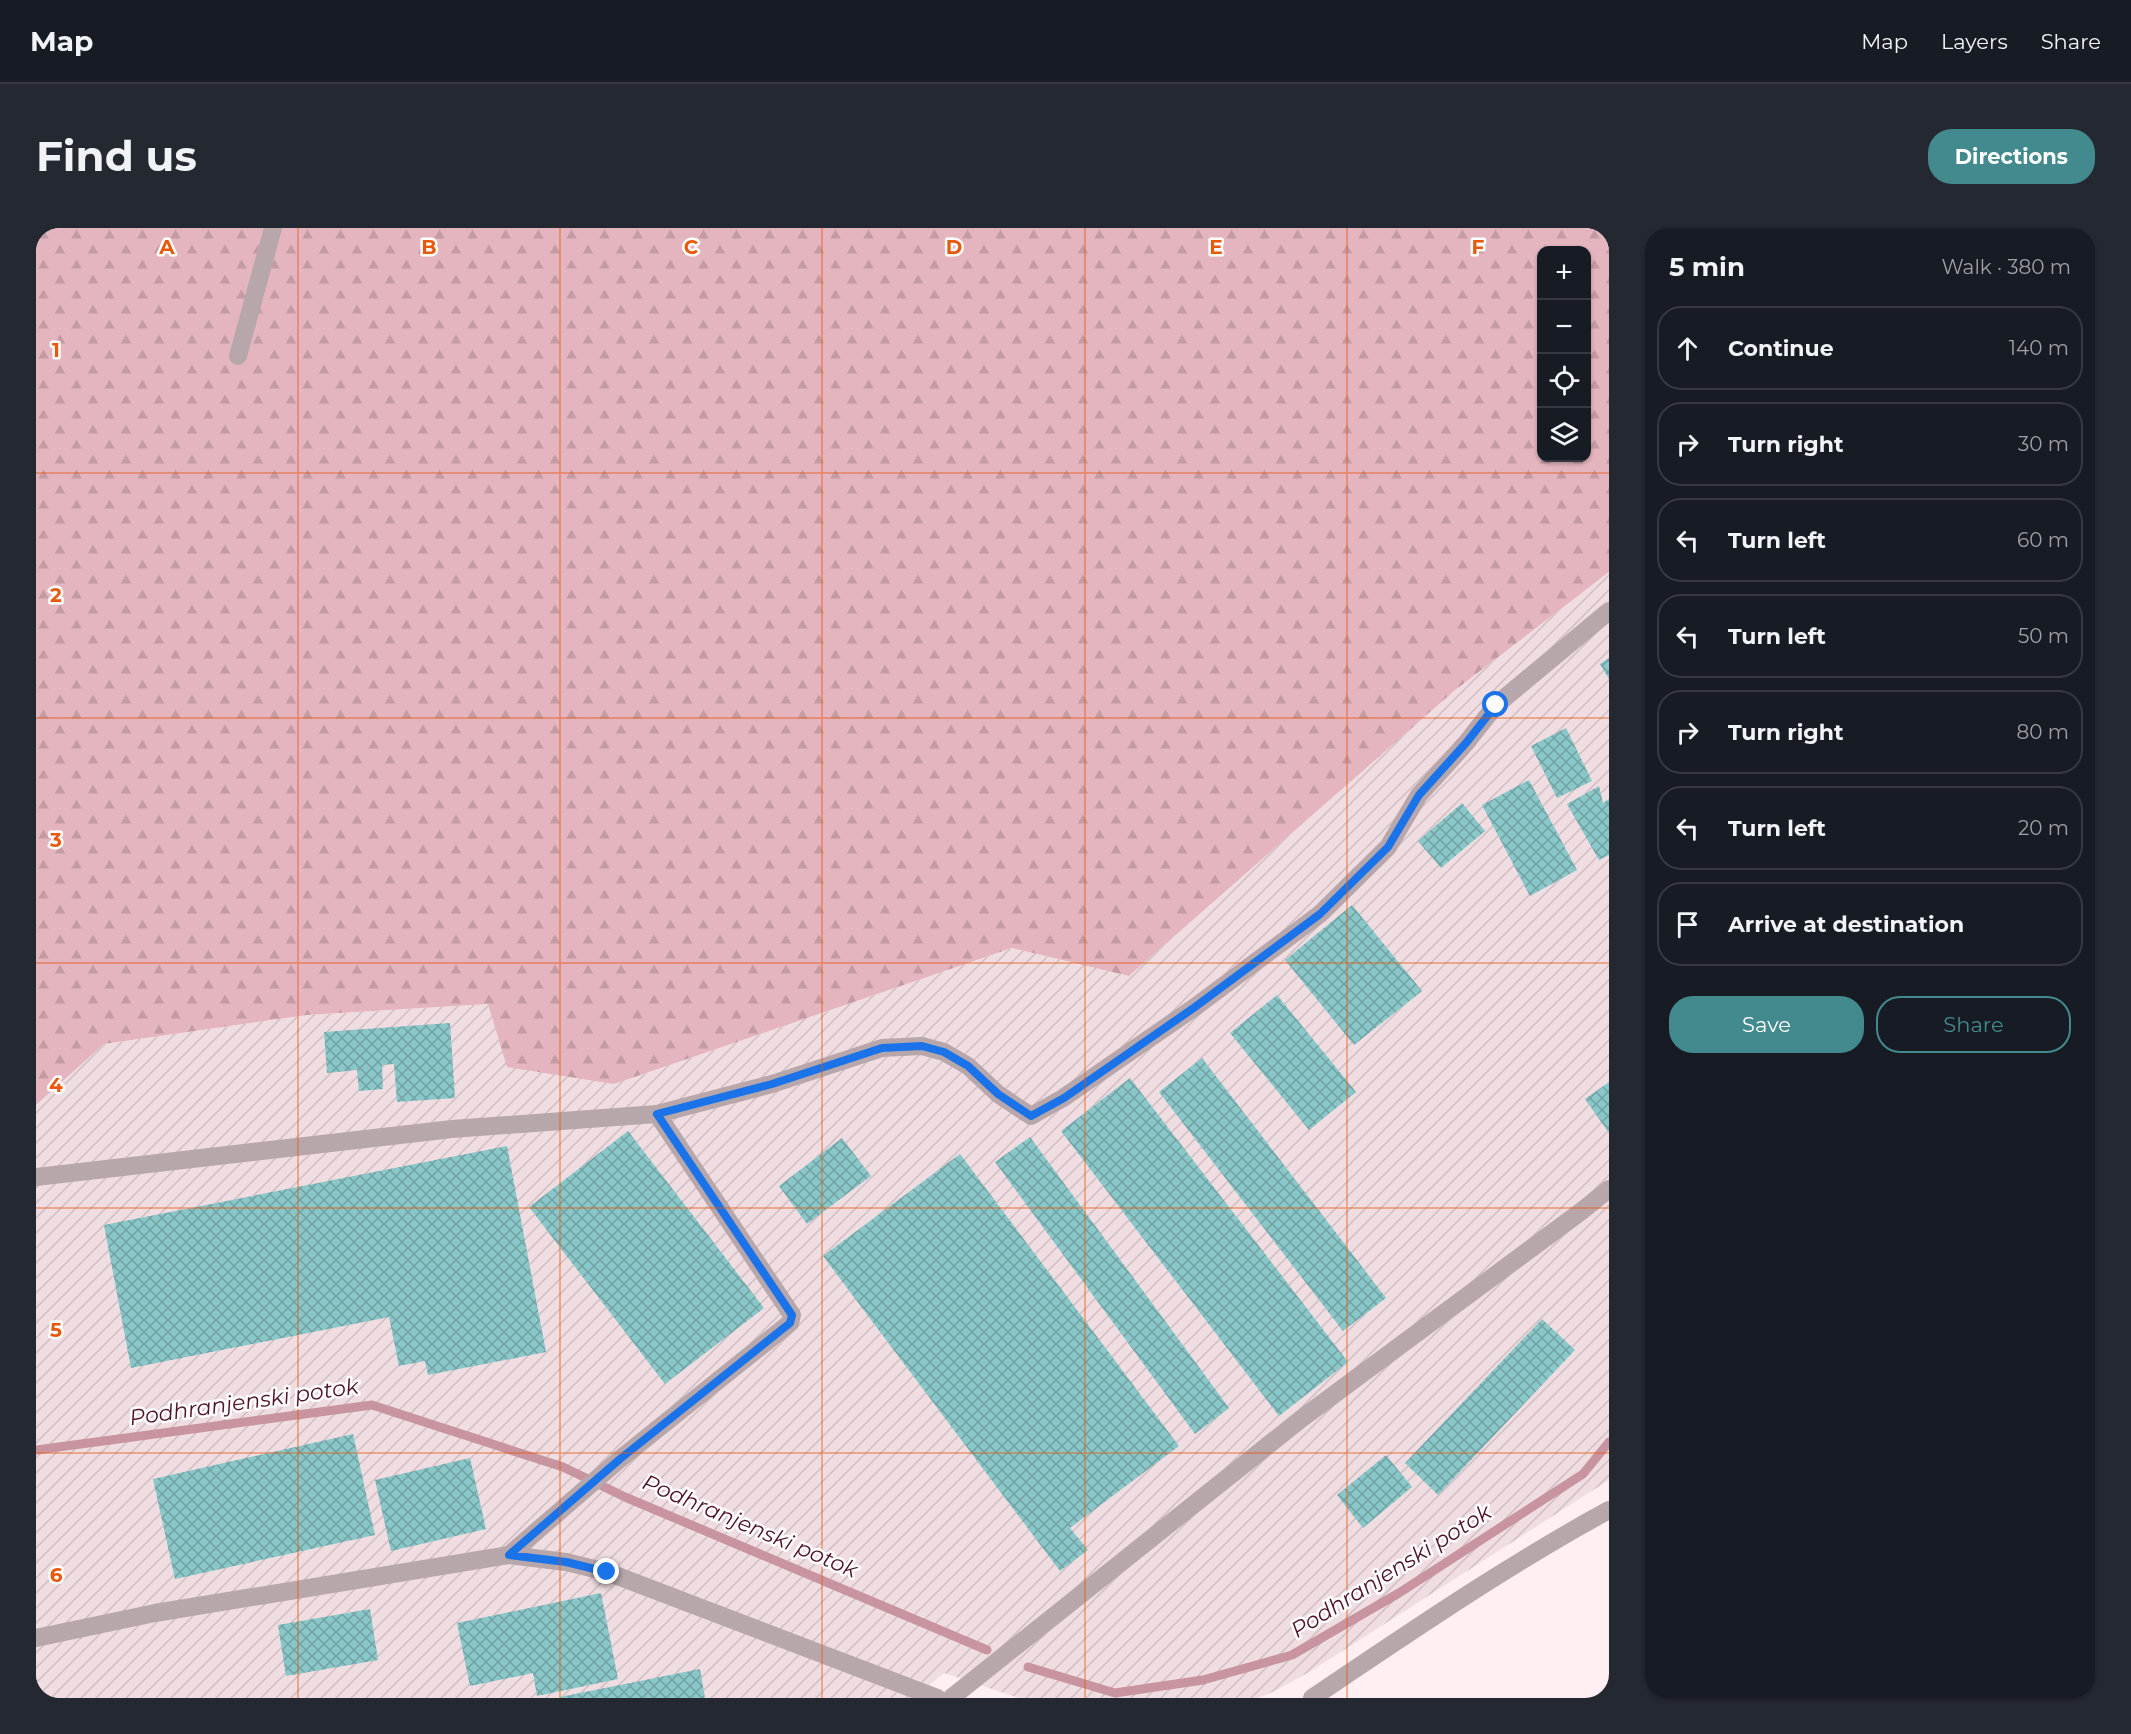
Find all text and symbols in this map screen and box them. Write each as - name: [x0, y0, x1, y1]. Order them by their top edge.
- text: Map: [30, 24, 93, 58]
- text: Map: [1861, 29, 1908, 54]
- text: Layers: [1941, 29, 2008, 54]
- text: Share: [2041, 29, 2101, 54]
- button: Directions: [1928, 129, 2095, 184]
- text: Find us: [36, 130, 197, 182]
- text: A: [158, 235, 175, 259]
- text: B: [421, 235, 437, 259]
- text: C: [684, 235, 699, 259]
- text: D: [946, 235, 962, 259]
- text: E: [1209, 235, 1223, 259]
- text: F: [1472, 235, 1485, 259]
- map controls: [1537, 246, 1591, 462]
- button: +: [1537, 246, 1591, 300]
- text: 5 min: [1669, 251, 1745, 283]
- text: Walk · 380 m: [1941, 255, 2071, 279]
- button: −: [1537, 300, 1591, 354]
- icon: ahead: [1671, 332, 1704, 365]
- text: Continue: [1728, 335, 1834, 362]
- text: 140 m: [2009, 336, 2069, 360]
- text: 1: [52, 338, 60, 362]
- button: locate: [1537, 354, 1591, 408]
- button: layers: [1537, 408, 1591, 462]
- icon: right: [1671, 428, 1704, 461]
- text: Turn right: [1728, 431, 1843, 458]
- text: 30 m: [2018, 432, 2069, 456]
- icon: left: [1671, 524, 1704, 557]
- text: Turn left: [1728, 527, 1826, 554]
- text: 60 m: [2017, 528, 2069, 552]
- text: 2: [50, 583, 62, 607]
- icon: left: [1671, 620, 1704, 653]
- text: Turn left: [1728, 623, 1826, 650]
- text: 50 m: [2018, 624, 2069, 648]
- route start: [1482, 691, 1508, 717]
- icon: right: [1671, 716, 1704, 749]
- text: Turn right: [1728, 719, 1843, 746]
- text: 80 m: [2017, 720, 2069, 744]
- icon: left: [1671, 812, 1704, 845]
- text: Turn left: [1728, 815, 1826, 842]
- text: 20 m: [2018, 816, 2069, 840]
- text: 3: [49, 828, 62, 852]
- icon: arrive: [1671, 908, 1704, 941]
- text: Arrive at destination: [1728, 911, 1964, 938]
- button: Save: [1669, 996, 1864, 1053]
- button: Share: [1876, 996, 2071, 1053]
- text: 4: [49, 1073, 63, 1097]
- text: 5: [50, 1318, 62, 1342]
- water label: Podhranjenski potok: [128, 1372, 361, 1431]
- water label: Podhranjenski potok: [638, 1468, 863, 1584]
- water label: Podhranjenski potok: [1286, 1498, 1497, 1644]
- route end: [593, 1558, 619, 1584]
- text: 6: [50, 1563, 63, 1587]

